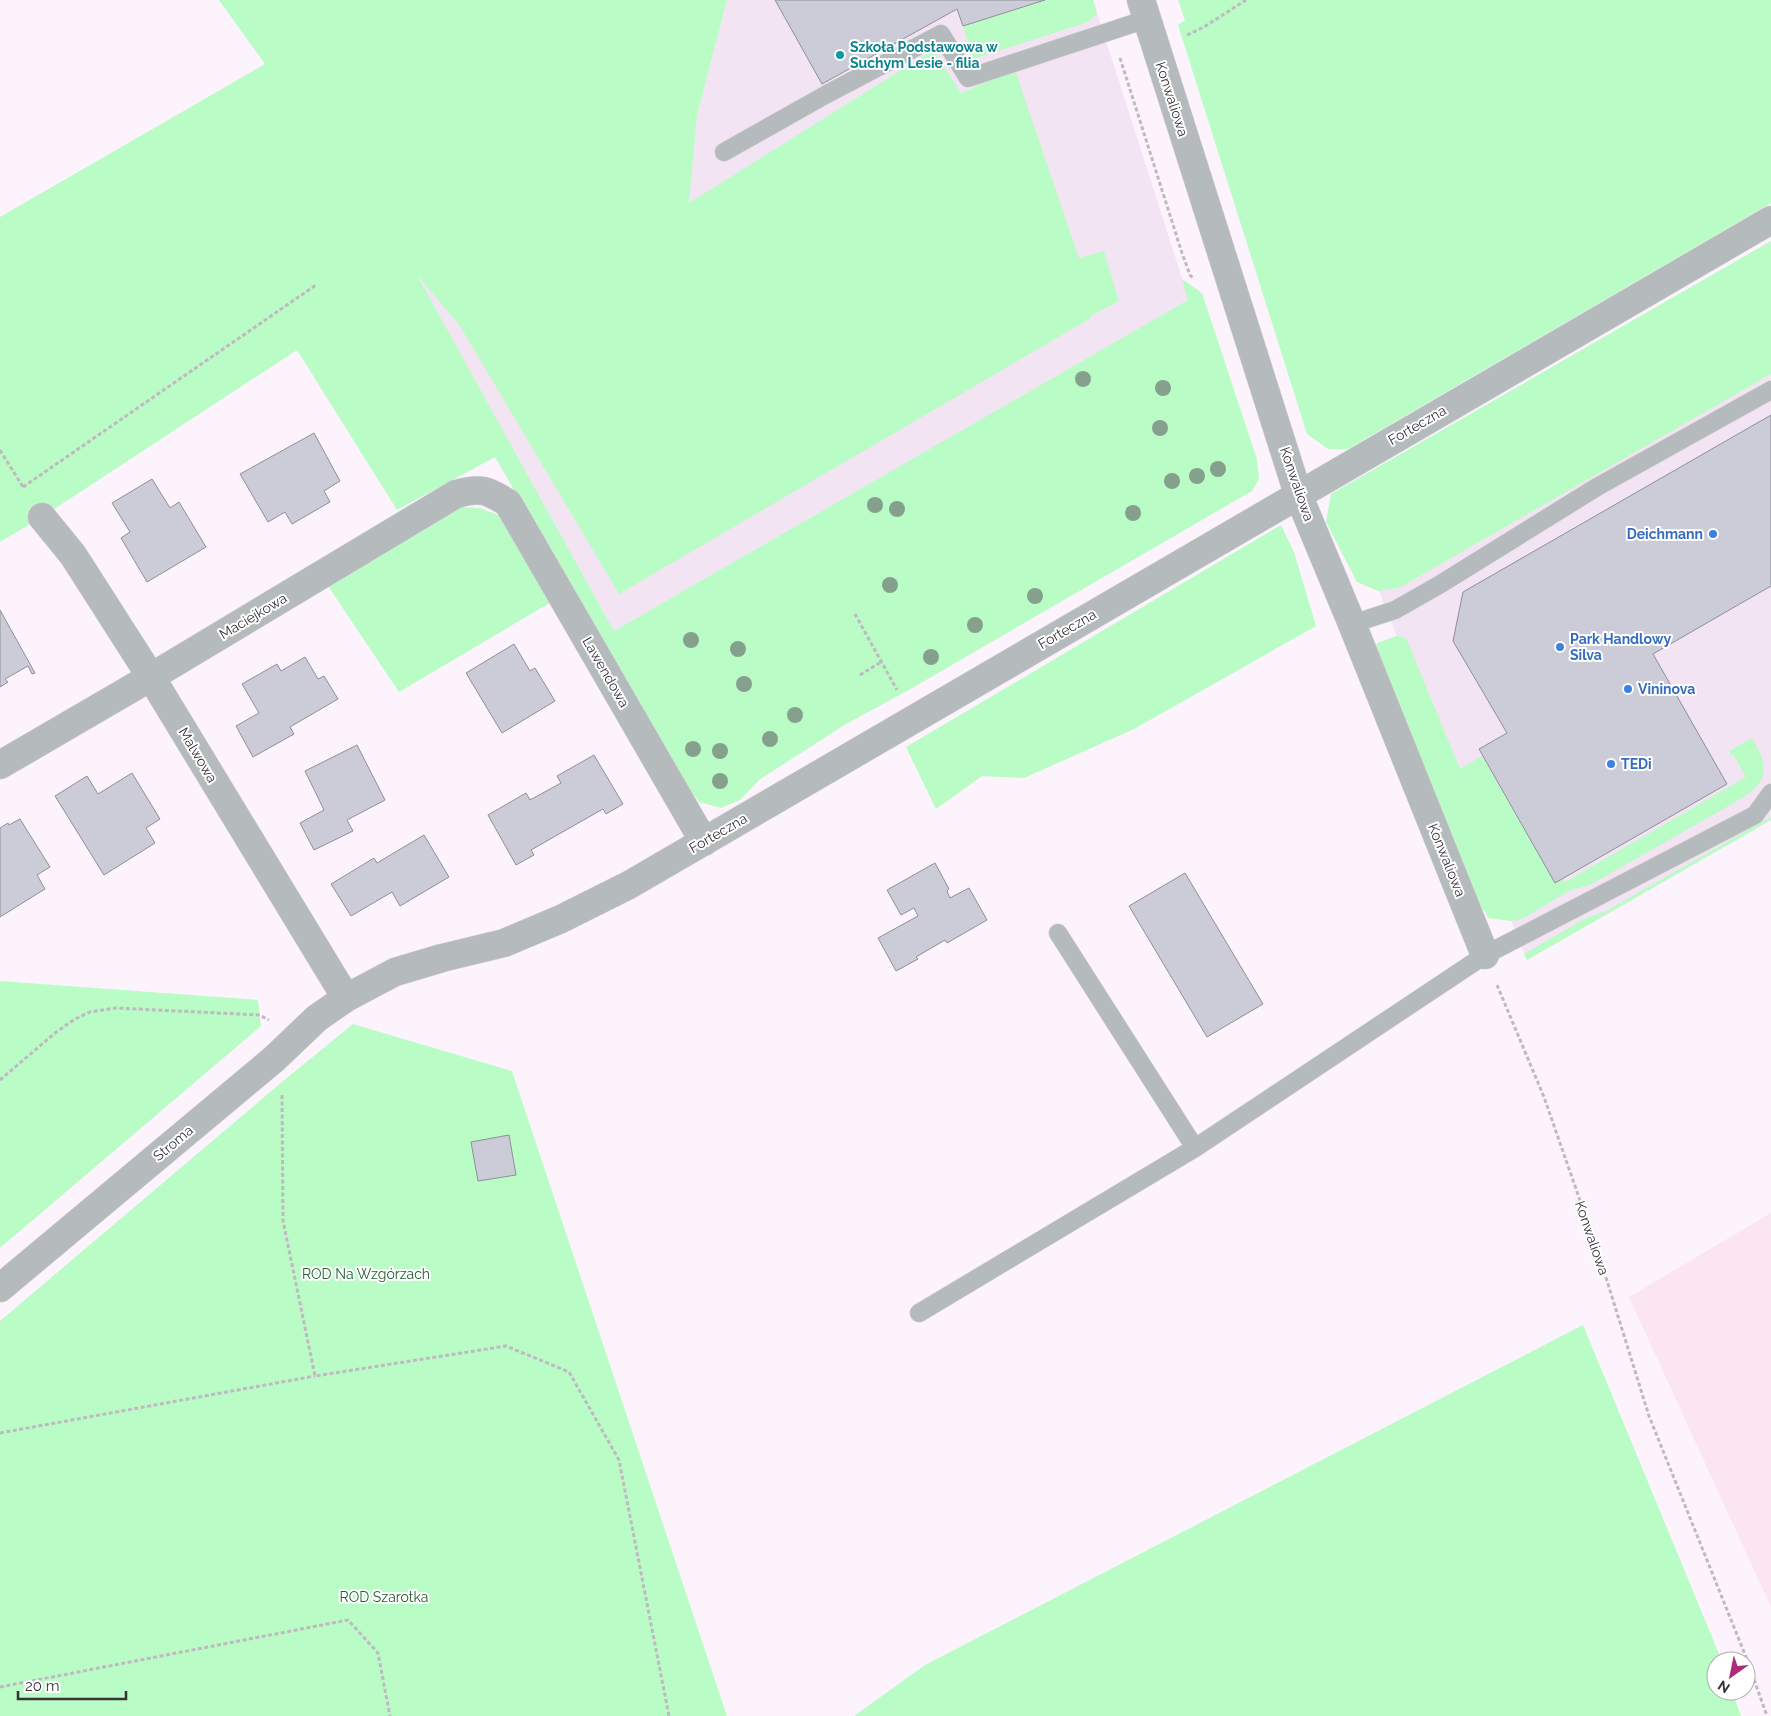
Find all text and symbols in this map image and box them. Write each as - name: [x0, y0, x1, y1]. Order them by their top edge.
- place label: Szkoła Podstawowa w Suchym Lesie - filia: [850, 39, 998, 71]
- marker: Szkoła Podstawowa w Suchym Lesie - filia: [834, 49, 846, 61]
- street label: Konwaliowa: [1152, 60, 1192, 138]
- street label: Forteczna: [1385, 402, 1449, 448]
- street label: Konwaliowa: [1277, 445, 1317, 523]
- place label: Deichmann: [1627, 526, 1703, 542]
- marker: Deichmann: [1707, 528, 1719, 540]
- street label: Maciejkowa: [216, 590, 290, 642]
- street label: Forteczna: [1035, 606, 1099, 652]
- place label: Park Handlowy Silva: [1570, 631, 1672, 663]
- street label: Lawendowa: [579, 634, 633, 710]
- marker: Park Handlowy Silva: [1554, 641, 1566, 653]
- place label: Vininova: [1638, 681, 1695, 697]
- marker: Vininova: [1622, 683, 1634, 695]
- street label: Malwowa: [175, 725, 221, 785]
- place label: TEDi: [1621, 756, 1652, 772]
- marker: TEDi: [1605, 758, 1617, 770]
- street label: Forteczna: [686, 810, 750, 856]
- street label: Konwaliowa: [1425, 821, 1469, 899]
- street label: Stroma: [150, 1122, 196, 1164]
- street label: Konwaliowa: [1572, 1199, 1612, 1277]
- park label: ROD Na Wzgórzach: [302, 1266, 430, 1282]
- park label: ROD Szarotka: [340, 1589, 428, 1605]
- north arrow: [1706, 1651, 1756, 1701]
- scale bar: [18, 1668, 125, 1700]
- text: 20 m: [25, 1677, 60, 1695]
- text: N: [1715, 1677, 1733, 1697]

